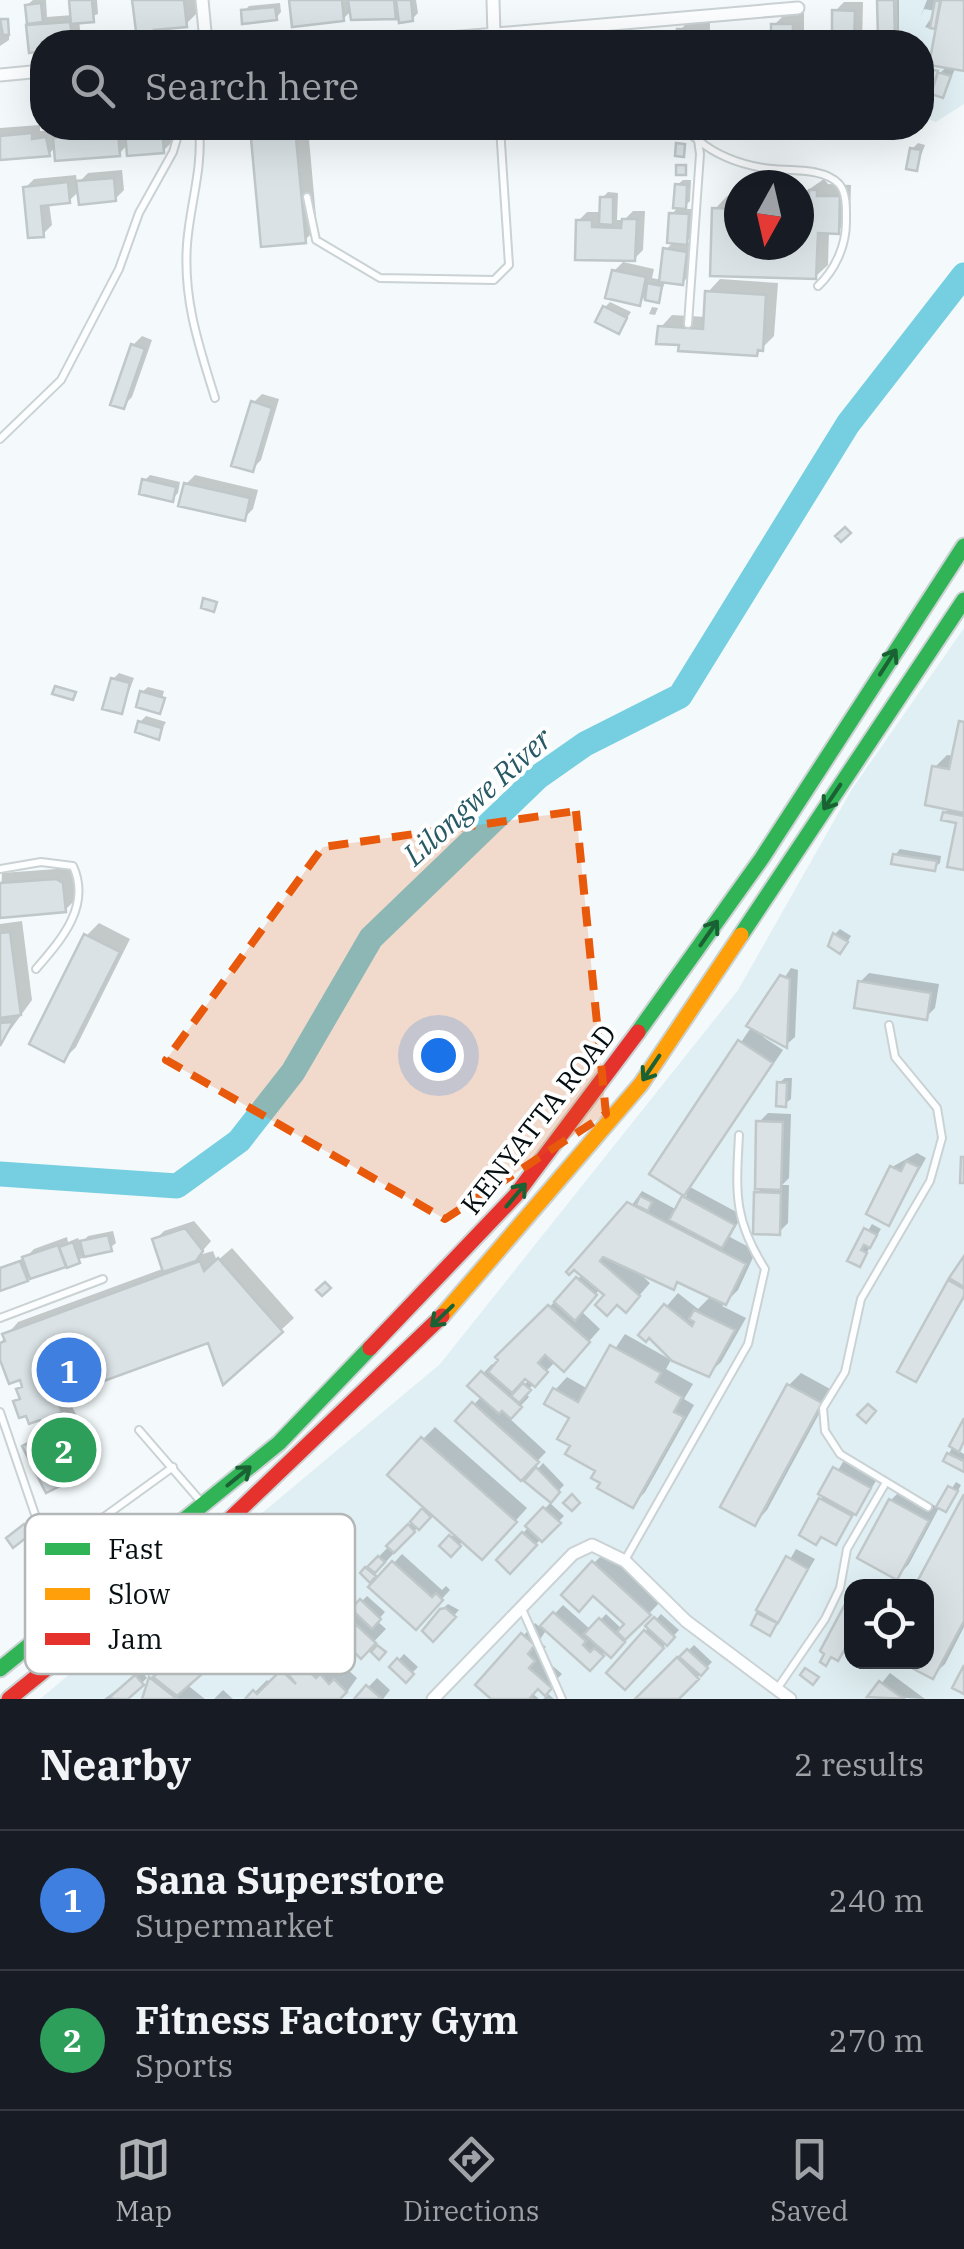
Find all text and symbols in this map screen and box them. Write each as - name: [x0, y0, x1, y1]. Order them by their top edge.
- search box: [30, 30, 934, 140]
- icon: search: [65, 58, 120, 113]
- text: Search here: [145, 61, 359, 110]
- north arrow: [724, 170, 814, 260]
- one-way arrow: [877, 648, 898, 677]
- water label: Lilongwe River: [394, 718, 560, 874]
- one-way arrow: [822, 783, 843, 811]
- one-way arrow: [698, 920, 719, 948]
- street label: KENYATTA ROAD: [452, 1016, 624, 1222]
- your location: [413, 1030, 464, 1081]
- one-way arrow: [641, 1053, 662, 1081]
- one-way arrow: [504, 1182, 526, 1208]
- one-way arrow: [431, 1304, 455, 1328]
- pin: 1: [36, 1332, 102, 1408]
- pin: 2: [32, 1412, 96, 1488]
- one-way arrow: [226, 1465, 252, 1487]
- legend: [25, 1514, 355, 1674]
- text: Fast: [108, 1530, 163, 1567]
- text: Slow: [108, 1575, 170, 1612]
- map controls: [844, 1579, 934, 1669]
- button: locate: [844, 1579, 934, 1669]
- text: Jam: [108, 1620, 163, 1657]
- text: Nearby: [40, 1737, 191, 1792]
- text: 2 results: [794, 1743, 924, 1785]
- text: Sana Superstore: [135, 1855, 445, 1904]
- text: 1: [63, 1879, 82, 1921]
- text: 240 m: [828, 1879, 924, 1921]
- text: Supermarket: [135, 1904, 334, 1946]
- text: Fitness Factory Gym: [135, 1995, 518, 2044]
- text: 2: [63, 2019, 82, 2061]
- text: 270 m: [828, 2019, 924, 2061]
- text: Sports: [135, 2044, 233, 2086]
- tab: Map: [115, 2132, 172, 2229]
- tab: Directions: [403, 2132, 539, 2229]
- tab: Saved: [770, 2132, 849, 2229]

